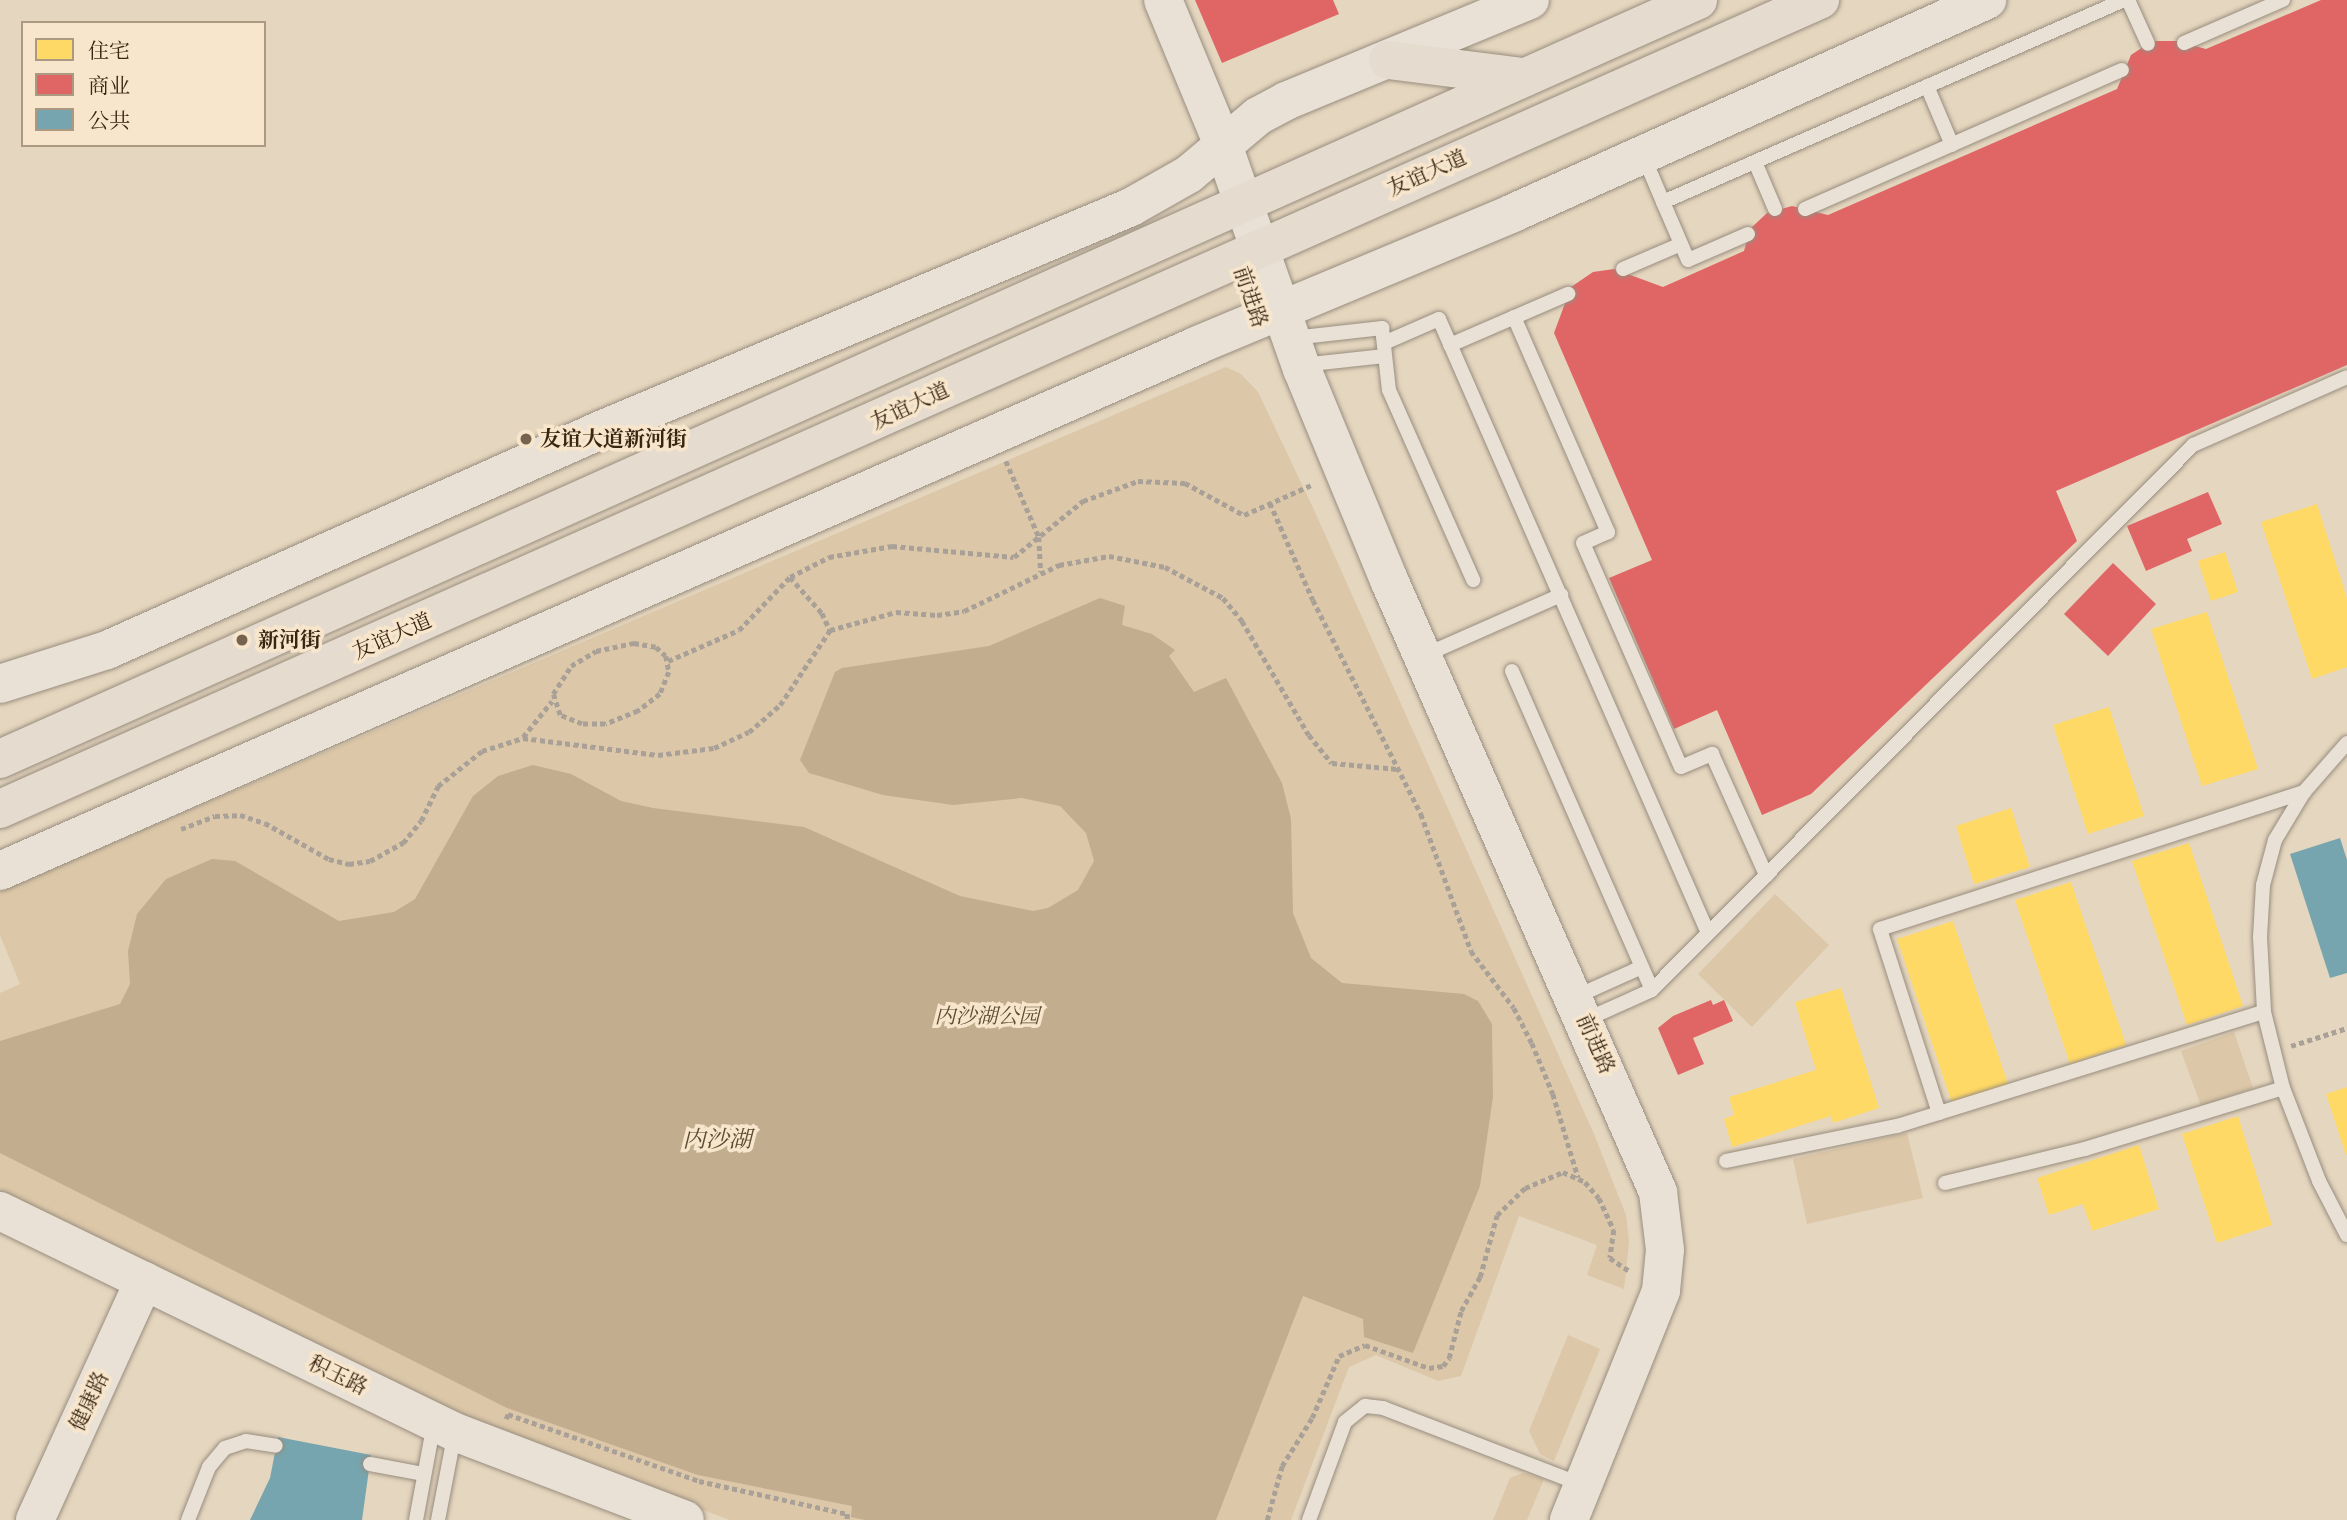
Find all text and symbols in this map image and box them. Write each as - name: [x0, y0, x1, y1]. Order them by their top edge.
- legend: [21, 21, 266, 147]
- text: 住宅: [88, 37, 130, 65]
- text: 商业: [88, 72, 130, 100]
- text: 公共: [88, 107, 130, 135]
- street label: 友谊大道: [1384, 144, 1470, 202]
- street label: 前进路: [1229, 263, 1273, 331]
- street label: 友谊大道: [867, 377, 953, 435]
- place label: 友谊大道新河街: [540, 426, 687, 452]
- marker: 友谊大道新河街: [518, 431, 534, 447]
- street label: 友谊大道: [349, 607, 435, 665]
- place label: 新河街: [258, 627, 321, 653]
- marker: 新河街: [232, 630, 252, 650]
- park label: 内沙湖公园: [935, 1003, 1039, 1029]
- street label: 前进路: [1572, 1010, 1620, 1078]
- water label: 内沙湖: [683, 1126, 751, 1154]
- street label: 积玉路: [304, 1350, 372, 1400]
- street label: 健康路: [64, 1367, 114, 1435]

